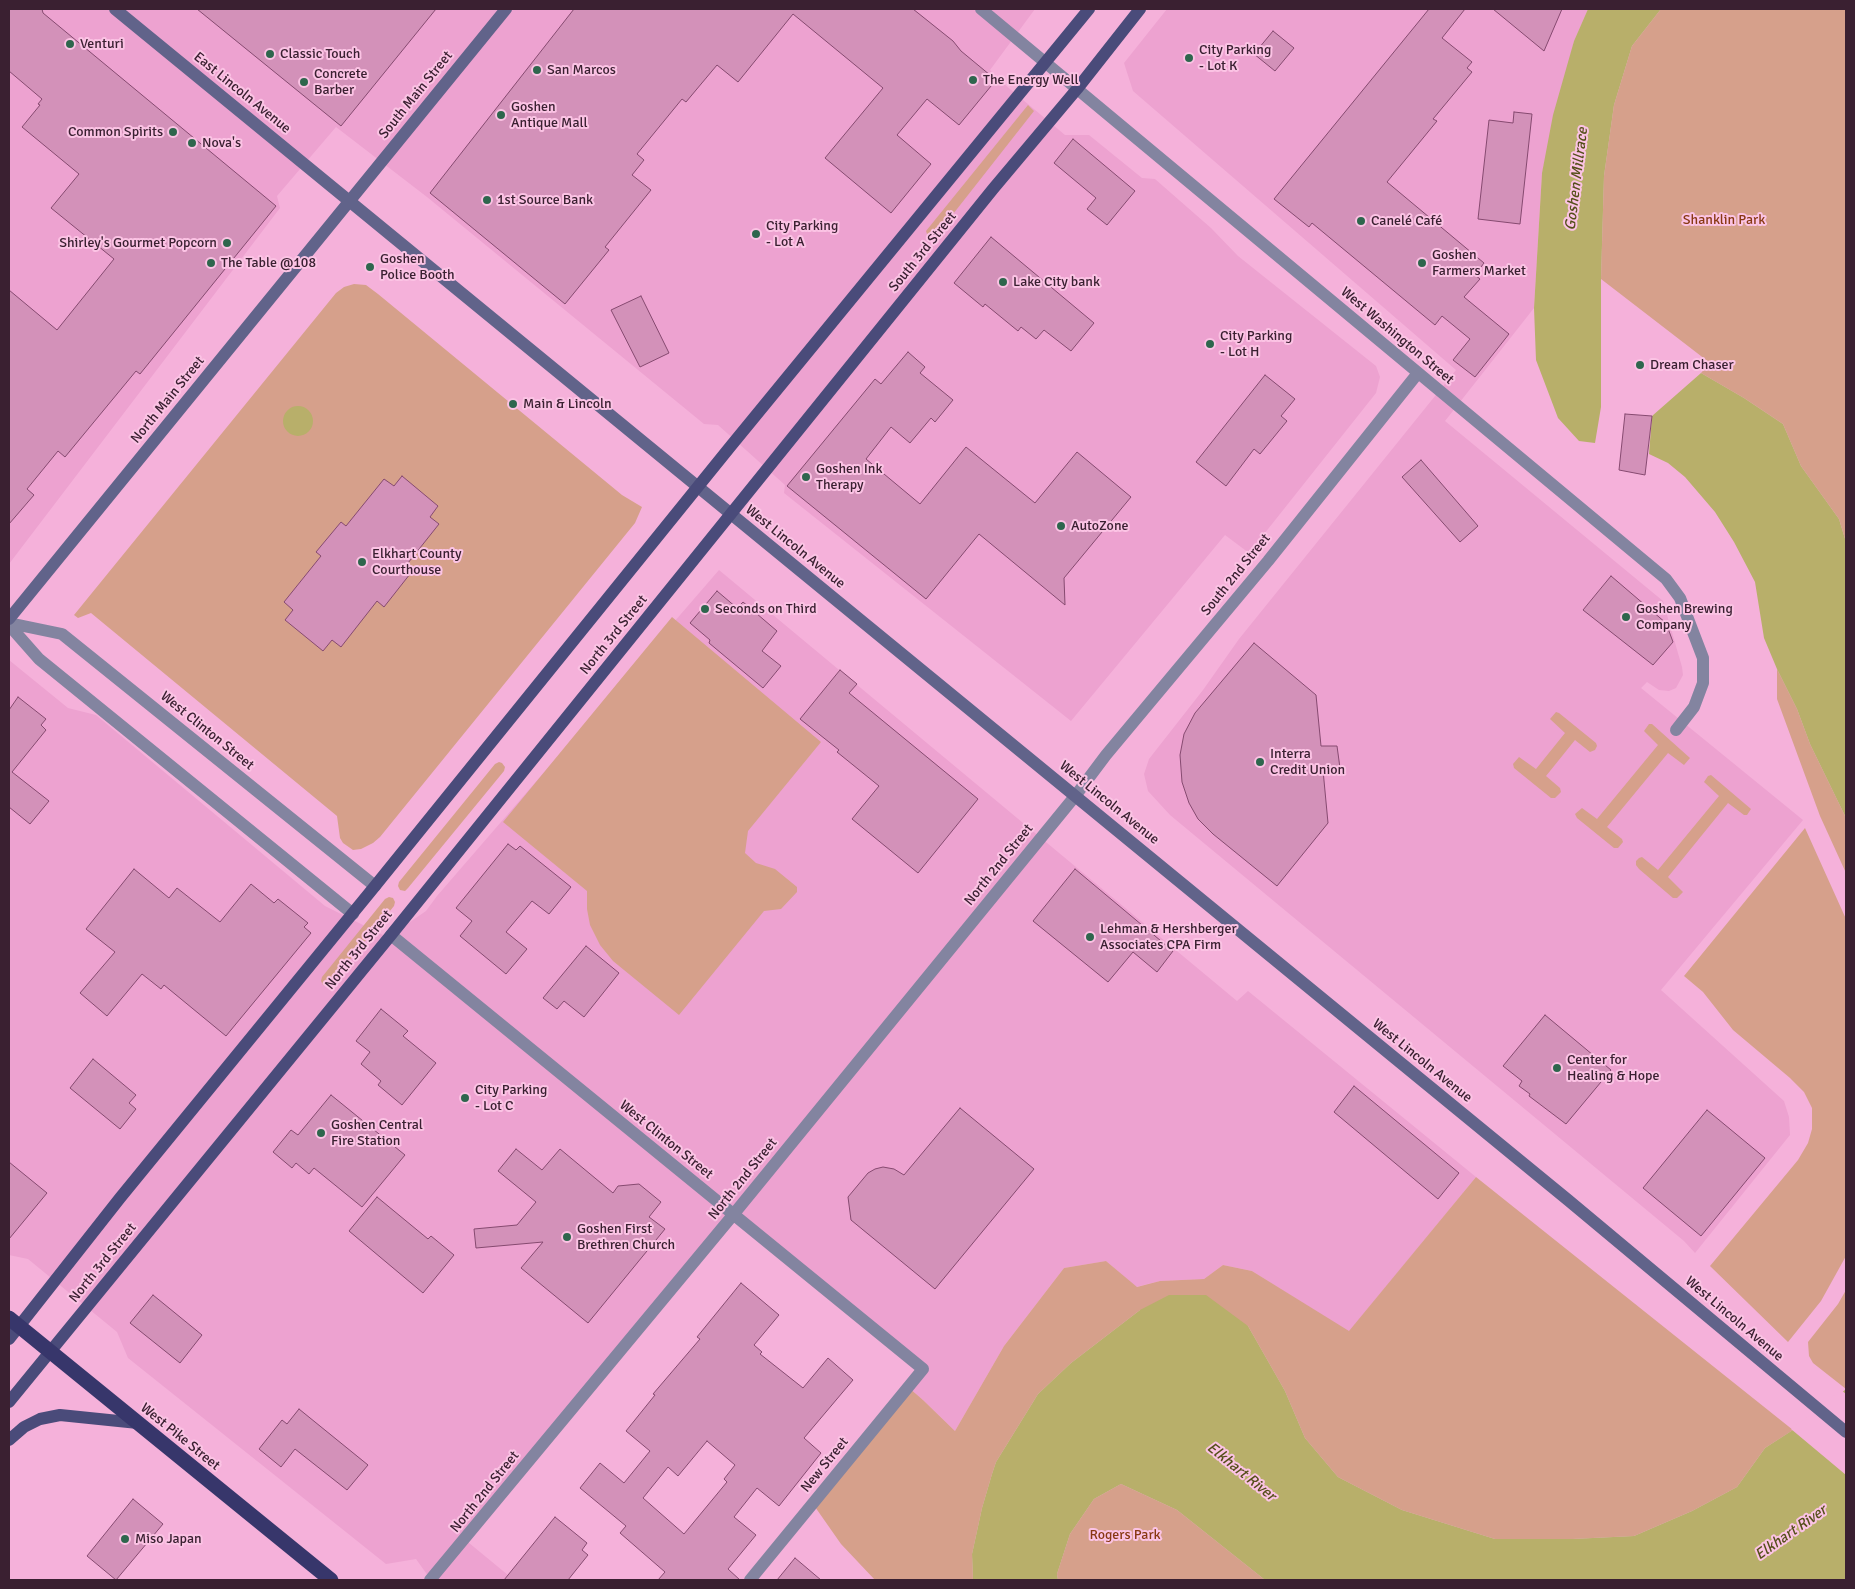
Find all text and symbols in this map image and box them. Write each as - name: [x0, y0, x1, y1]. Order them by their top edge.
- place label: Venturi: [80, 36, 124, 52]
- marker: Venturi: [64, 38, 76, 50]
- place label: City Parking - Lot K: [1199, 42, 1271, 74]
- place label: Classic Touch: [280, 46, 360, 62]
- marker: Classic Touch: [264, 48, 276, 60]
- street label: South Main Street: [376, 48, 456, 142]
- street label: East Lincoln Avenue: [190, 49, 294, 137]
- marker: City Parking - Lot K: [1183, 52, 1195, 64]
- place label: San Marcos: [547, 62, 616, 78]
- marker: San Marcos: [531, 64, 543, 76]
- place label: Concrete Barber: [314, 66, 368, 98]
- place label: The Energy Well: [983, 72, 1079, 88]
- marker: The Energy Well: [967, 74, 979, 86]
- marker: Concrete Barber: [298, 76, 310, 88]
- place label: Goshen Antique Mall: [511, 99, 588, 132]
- marker: Goshen Antique Mall: [495, 109, 507, 121]
- place label: Common Spirits: [68, 124, 163, 140]
- marker: Common Spirits: [167, 126, 179, 138]
- water label: Goshen Millrace: [1562, 127, 1592, 231]
- place label: Nova's: [202, 135, 241, 151]
- marker: Nova's: [186, 137, 198, 149]
- place label: 1st Source Bank: [497, 192, 593, 208]
- marker: 1st Source Bank: [481, 194, 493, 206]
- street label: South 3rd Street: [886, 209, 960, 295]
- park label: Shanklin Park: [1683, 212, 1765, 228]
- place label: Canelé Café: [1371, 213, 1442, 229]
- marker: Canelé Café: [1355, 215, 1367, 227]
- place label: City Parking - Lot A: [766, 218, 838, 250]
- marker: City Parking - Lot A: [750, 228, 762, 240]
- place label: Shirley's Gourmet Popcorn: [59, 235, 217, 251]
- marker: Shirley's Gourmet Popcorn: [221, 237, 233, 249]
- place label: Goshen Farmers Market: [1432, 247, 1526, 280]
- place label: Goshen Police Booth: [380, 251, 455, 284]
- place label: The Table @108: [221, 255, 316, 271]
- marker: The Table @108: [205, 257, 217, 269]
- marker: Goshen Farmers Market: [1416, 257, 1428, 269]
- marker: Goshen Police Booth: [364, 261, 376, 273]
- place label: Lake City bank: [1013, 274, 1100, 290]
- marker: Lake City bank: [997, 276, 1009, 288]
- street label: West Washington Street: [1337, 284, 1457, 388]
- place label: City Parking - Lot H: [1220, 328, 1292, 361]
- marker: City Parking - Lot H: [1204, 338, 1216, 350]
- street label: North Main Street: [128, 353, 208, 447]
- place label: Dream Chaser: [1650, 357, 1734, 373]
- marker: Dream Chaser: [1634, 359, 1646, 371]
- place label: Main & Lincoln: [523, 396, 612, 412]
- marker: Main & Lincoln: [507, 398, 519, 410]
- place label: Goshen Ink Therapy: [816, 461, 883, 494]
- marker: Goshen Ink Therapy: [800, 471, 812, 483]
- street label: West Lincoln Avenue: [742, 502, 848, 592]
- place label: AutoZone: [1071, 518, 1129, 534]
- marker: AutoZone: [1055, 520, 1067, 532]
- street label: South 2nd Street: [1198, 531, 1274, 619]
- place label: Elkhart County Courthouse: [372, 546, 462, 578]
- marker: Elkhart County Courthouse: [356, 556, 368, 568]
- street label: North 3rd Street: [577, 592, 651, 678]
- place label: Seconds on Third: [715, 601, 817, 617]
- place label: Goshen Brewing Company: [1636, 601, 1733, 634]
- marker: Seconds on Third: [699, 603, 711, 615]
- marker: Goshen Brewing Company: [1620, 611, 1632, 623]
- street label: West Clinton Street: [157, 688, 257, 774]
- place label: Interra Credit Union: [1270, 746, 1345, 779]
- marker: Interra Credit Union: [1254, 756, 1266, 768]
- street label: West Lincoln Avenue: [1056, 758, 1162, 848]
- street label: North 2nd Street: [961, 821, 1037, 909]
- street label: North 3rd Street: [322, 907, 396, 993]
- place label: Lehman & Hershberger Associates CPA Firm: [1100, 921, 1237, 954]
- marker: Lehman & Hershberger Associates CPA Firm: [1084, 931, 1096, 943]
- street label: West Lincoln Avenue: [1369, 1016, 1475, 1106]
- place label: Center for Healing & Hope: [1567, 1052, 1659, 1084]
- marker: Center for Healing & Hope: [1551, 1062, 1563, 1074]
- place label: City Parking - Lot C: [475, 1082, 547, 1114]
- marker: City Parking - Lot C: [459, 1092, 471, 1104]
- street label: West Clinton Street: [616, 1097, 716, 1183]
- place label: Goshen Central Fire Station: [331, 1117, 423, 1150]
- marker: Goshen Central Fire Station: [315, 1127, 327, 1139]
- street label: North 2nd Street: [705, 1135, 781, 1223]
- street label: North 3rd Street: [66, 1220, 140, 1306]
- place label: Goshen First Brethren Church: [577, 1221, 675, 1254]
- marker: Goshen First Brethren Church: [561, 1231, 573, 1243]
- street label: West Lincoln Avenue: [1681, 1273, 1787, 1365]
- street label: West Pike Street: [137, 1400, 223, 1474]
- street label: New Street: [798, 1434, 852, 1496]
- water label: Elkhart River: [1203, 1439, 1279, 1505]
- street label: North 2nd Street: [447, 1448, 523, 1536]
- water label: Elkhart River: [1752, 1502, 1830, 1564]
- park label: Rogers Park: [1089, 1527, 1161, 1543]
- place label: Miso Japan: [135, 1531, 202, 1547]
- marker: Miso Japan: [119, 1533, 131, 1545]

